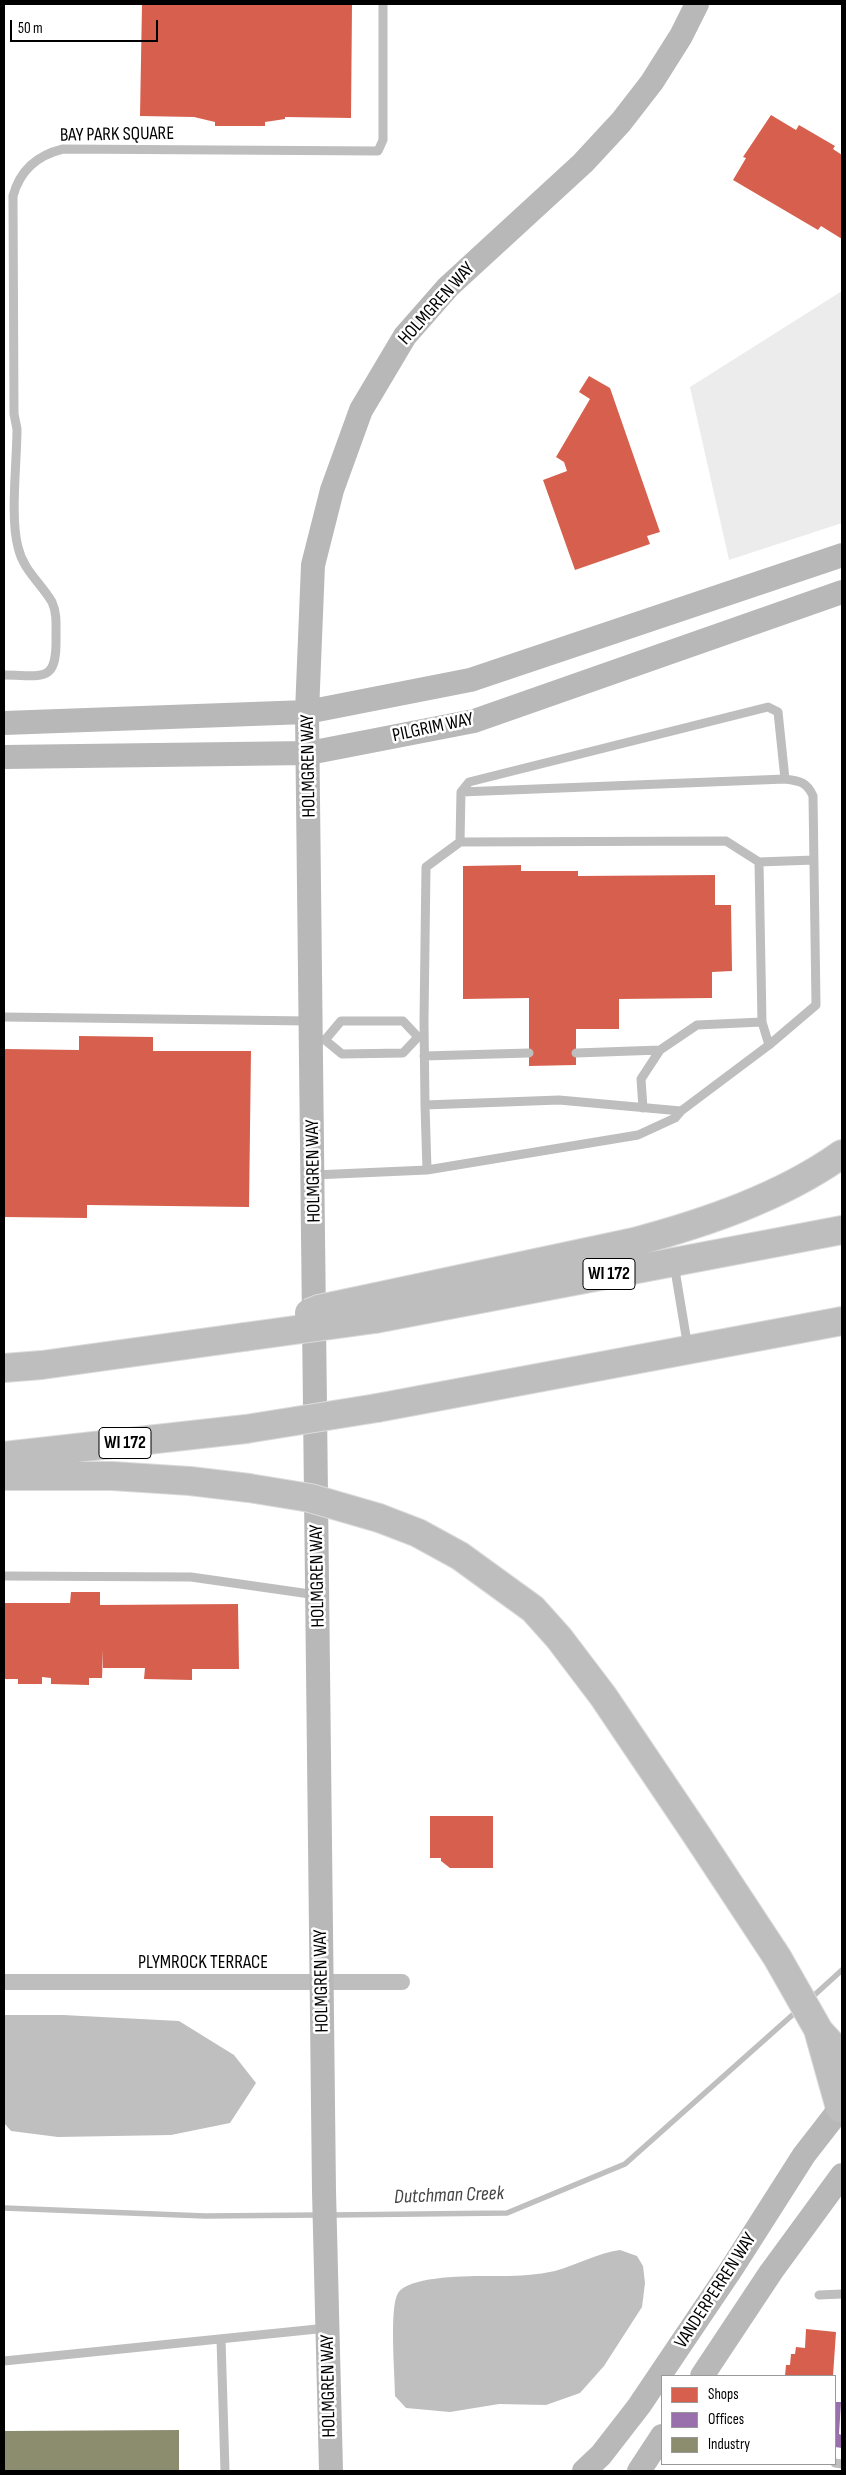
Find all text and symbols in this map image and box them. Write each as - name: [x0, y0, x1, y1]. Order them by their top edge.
- scale bar: [12, 10, 160, 42]
- text: 50 m: [18, 19, 43, 38]
- street label: BAY PARK SQUARE: [60, 123, 174, 147]
- street label: HOLMGREN WAY: [394, 258, 480, 350]
- street label: PILGRIM WAY: [390, 708, 476, 748]
- street label: HOLMGREN WAY: [297, 714, 321, 818]
- street label: HOLMGREN WAY: [302, 1119, 326, 1223]
- road number: WI 172: [583, 1258, 635, 1290]
- road number: WI 172: [99, 1428, 151, 1459]
- street label: HOLMGREN WAY: [306, 1524, 330, 1628]
- street label: HOLMGREN WAY: [310, 1929, 334, 2033]
- street label: PLYMROCK TERRACE: [138, 1952, 268, 1974]
- water label: Dutchman Creek: [394, 2182, 504, 2210]
- street label: VANDERPERREN WAY: [670, 2229, 762, 2353]
- street label: HOLMGREN WAY: [317, 2334, 341, 2438]
- legend: [661, 2375, 836, 2465]
- text: Shops: [708, 2385, 739, 2404]
- text: Offices: [708, 2410, 744, 2429]
- text: Industry: [708, 2435, 750, 2454]

